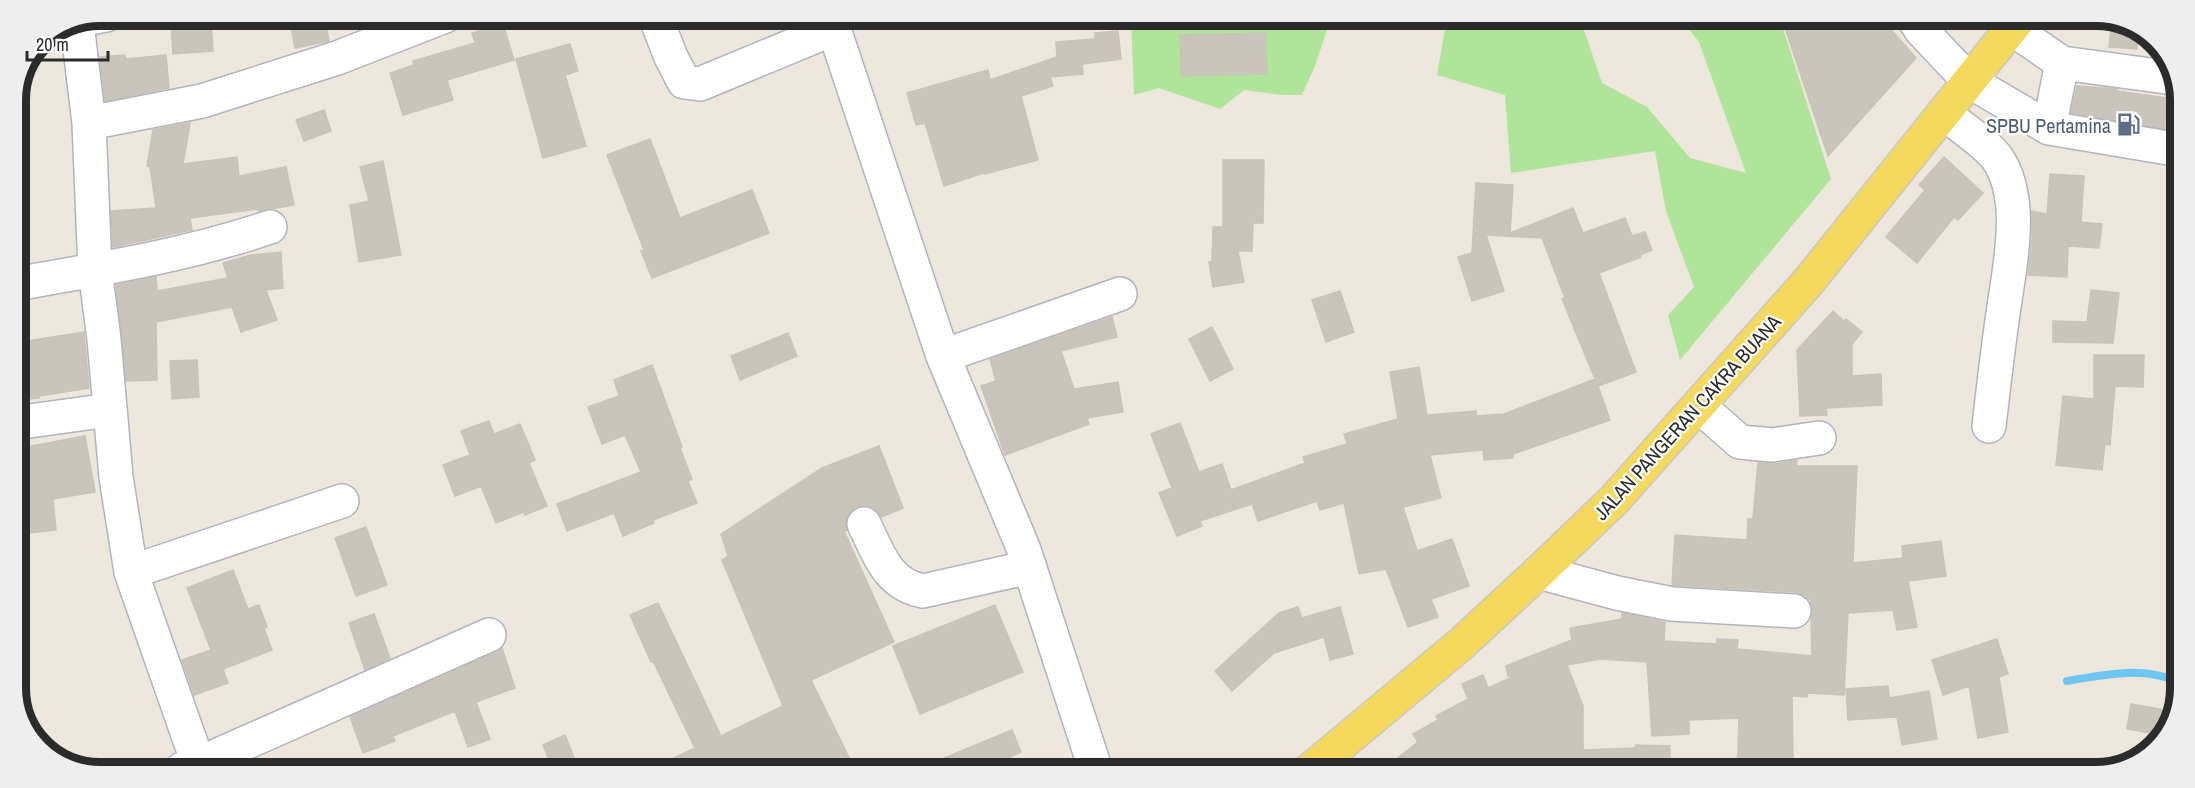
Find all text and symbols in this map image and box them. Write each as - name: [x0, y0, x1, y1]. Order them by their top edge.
- scale bar: [27, 24, 108, 62]
- text: 20 m: [36, 32, 69, 57]
- place label: SPBU Pertamina: [1986, 112, 2111, 139]
- fuel station icon: SPBU Pertamina: [2116, 112, 2142, 138]
- street label: JALAN PANGERAN CAKRA BUANA: [1587, 308, 1787, 525]

